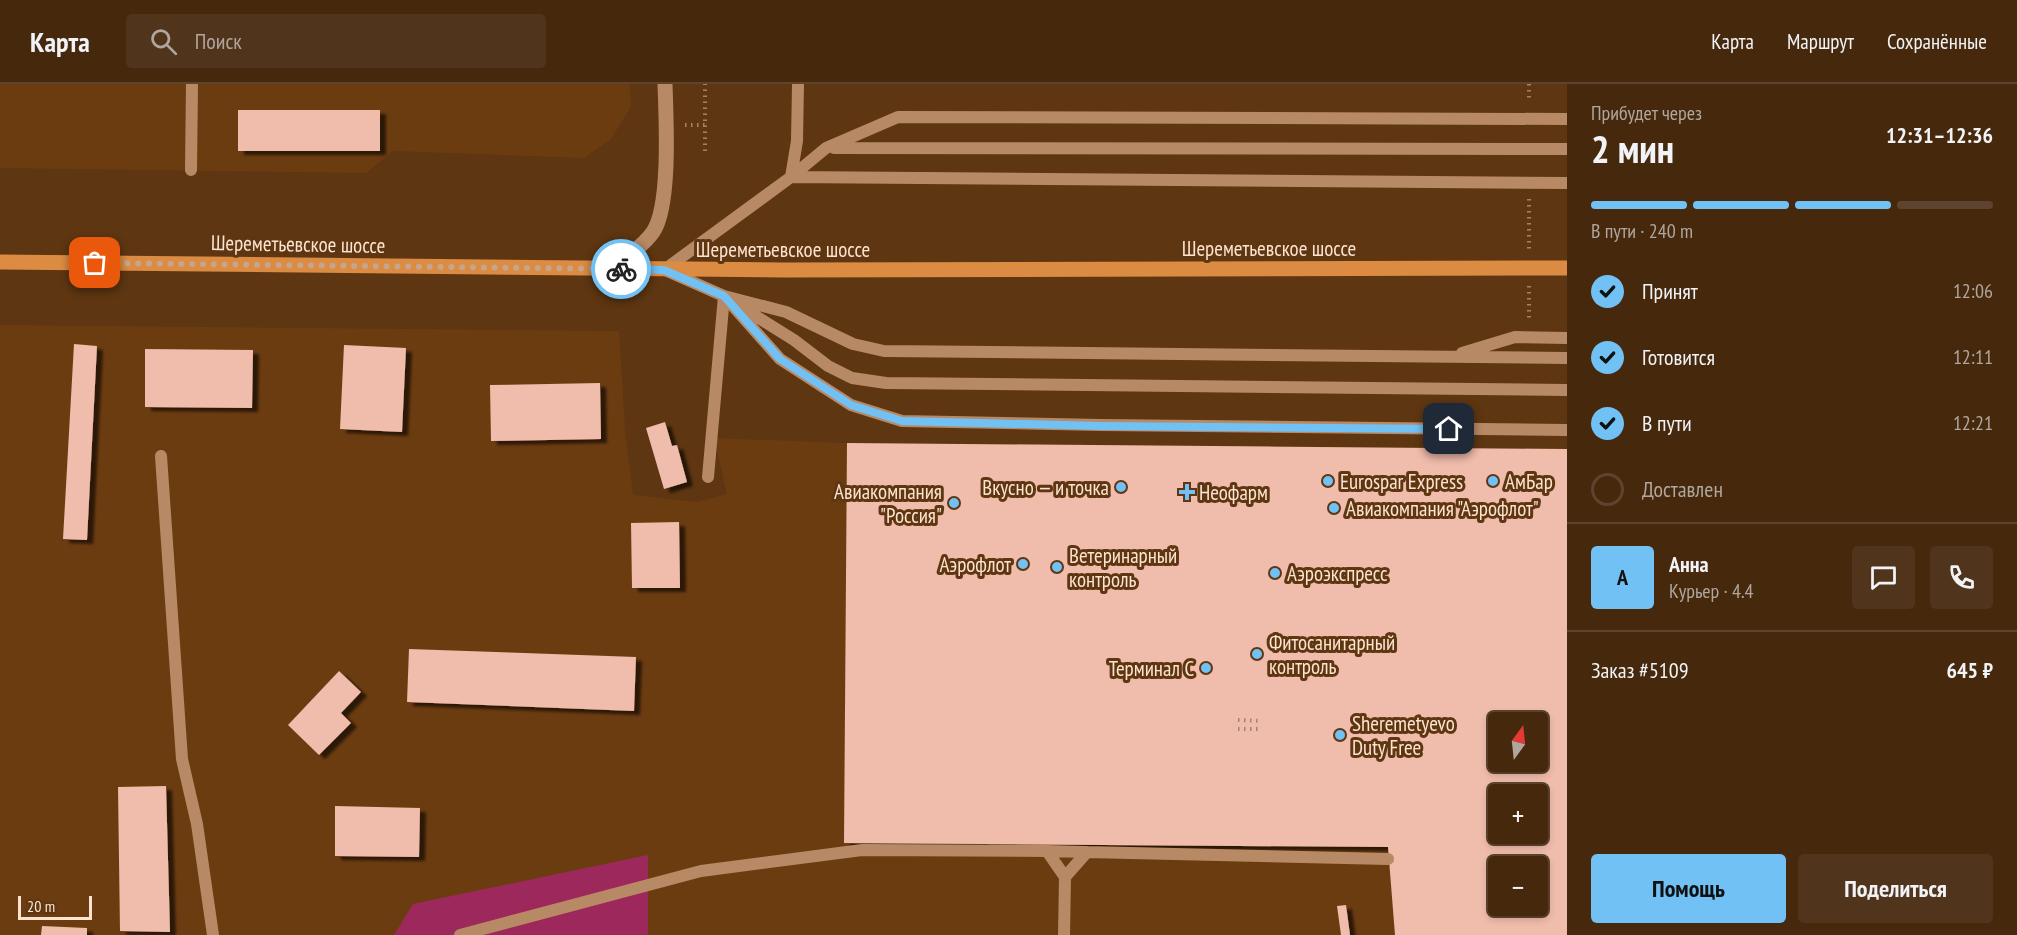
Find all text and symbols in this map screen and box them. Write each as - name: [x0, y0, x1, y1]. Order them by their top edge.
- search box: [126, 14, 546, 68]
- text: Карта: [30, 23, 90, 60]
- icon: search: [147, 25, 180, 58]
- text: Поиск: [195, 27, 242, 55]
- text: Карта: [1711, 28, 1754, 55]
- text: Маршрут: [1787, 28, 1854, 55]
- text: Сохранённые: [1887, 28, 1987, 55]
- text: Прибудет через: [1591, 100, 1702, 126]
- text: 12:31–12:36: [1886, 121, 1993, 149]
- text: 2 мин: [1591, 123, 1674, 174]
- text: В пути · 240 m: [1591, 218, 1693, 244]
- street label: Шереметьевское шоссе: [211, 229, 385, 259]
- street label: Шереметьевское шоссе: [1182, 235, 1356, 262]
- street label: Шереметьевское шоссе: [696, 236, 870, 263]
- pin: [69, 237, 120, 288]
- courier: [591, 239, 651, 299]
- icon: bag: [78, 246, 111, 279]
- icon: bike: [605, 253, 638, 286]
- icon: check: [1591, 275, 1624, 308]
- text: Принят: [1642, 277, 1698, 305]
- text: 12:06: [1953, 278, 1993, 304]
- icon: check: [1591, 341, 1624, 374]
- text: Готовится: [1642, 343, 1715, 371]
- text: 12:11: [1953, 344, 1993, 370]
- pin: [1423, 403, 1474, 454]
- icon: check: [1591, 407, 1624, 440]
- text: В пути: [1642, 409, 1692, 437]
- text: 12:21: [1953, 410, 1993, 436]
- icon: home: [1432, 412, 1465, 445]
- place label: Eurospar Express: [1340, 468, 1463, 495]
- place label: АмБар: [1505, 468, 1553, 495]
- place label: Вкусно — и точка: [982, 474, 1109, 501]
- marker: Eurospar Express: [1321, 474, 1335, 488]
- marker: АмБар: [1486, 474, 1500, 488]
- text: Доставлен: [1642, 475, 1723, 503]
- place label: Авиакомпания "Россия": [834, 478, 942, 529]
- place label: Неофарм: [1199, 479, 1268, 506]
- marker: Вкусно — и точка: [1114, 480, 1128, 494]
- marker: Неофарм: [1180, 485, 1194, 499]
- place label: Авиакомпания "Аэрофлот": [1346, 495, 1539, 522]
- marker: Авиакомпания "Россия": [947, 496, 961, 510]
- marker: Авиакомпания "Аэрофлот": [1327, 501, 1341, 515]
- place label: Ветеринарный контроль: [1069, 542, 1177, 593]
- button: chat: [1852, 546, 1915, 609]
- button: phone: [1930, 546, 1993, 609]
- text: Анна: [1669, 550, 1709, 578]
- place label: Аэрофлот: [939, 551, 1011, 578]
- marker: Аэрофлот: [1016, 557, 1030, 571]
- marker: Ветеринарный контроль: [1050, 560, 1064, 574]
- place label: Аэроэкспресс: [1287, 560, 1388, 587]
- text: А: [1617, 563, 1628, 591]
- marker: Аэроэкспресс: [1268, 566, 1282, 580]
- text: Курьер · 4.4: [1669, 578, 1754, 604]
- place label: Фитосанитарный контроль: [1269, 629, 1395, 680]
- marker: Фитосанитарный контроль: [1250, 647, 1264, 661]
- place label: Терминал C: [1109, 655, 1194, 682]
- text: Заказ #5109: [1591, 656, 1689, 684]
- text: 645 ₽: [1946, 656, 1993, 684]
- marker: Терминал C: [1199, 661, 1213, 675]
- place label: Sheremetyevo Duty Free: [1352, 710, 1455, 761]
- north arrow: [1488, 712, 1548, 772]
- map controls: [1488, 712, 1548, 916]
- marker: Sheremetyevo Duty Free: [1333, 728, 1347, 742]
- button: +: [1488, 784, 1548, 844]
- button: Помощь: [1591, 854, 1786, 923]
- button: Поделиться: [1798, 854, 1993, 923]
- button: −: [1488, 856, 1548, 916]
- scale bar: [18, 893, 92, 920]
- text: 20 m: [27, 896, 55, 916]

